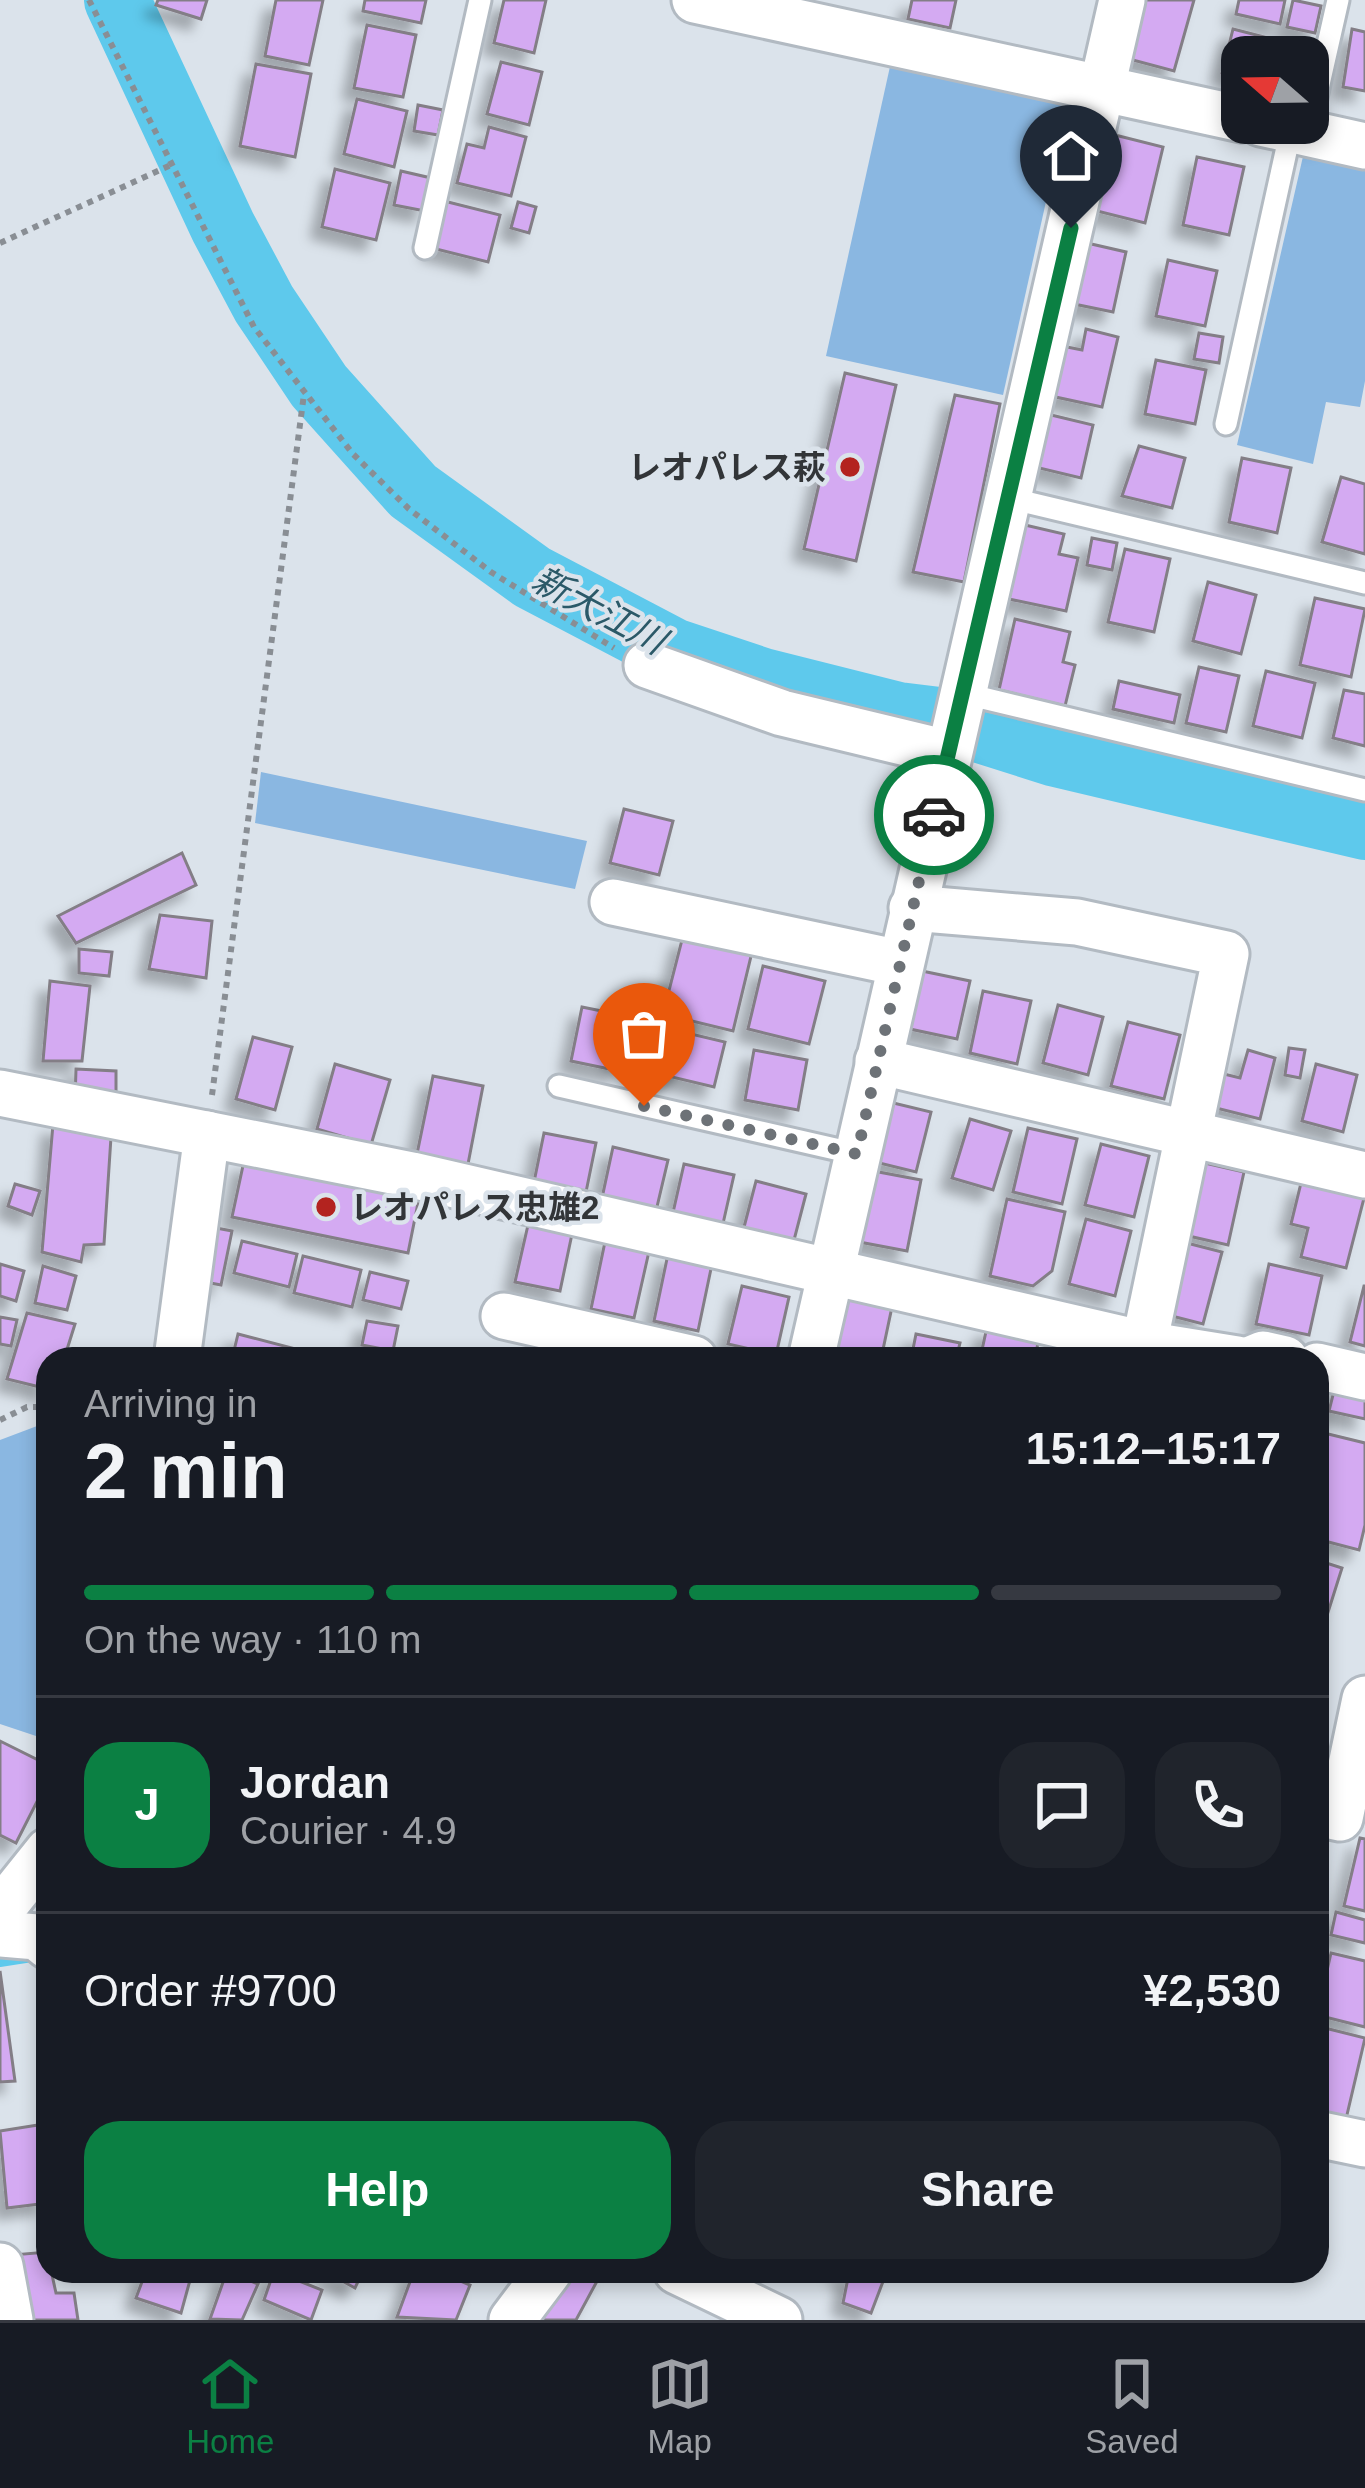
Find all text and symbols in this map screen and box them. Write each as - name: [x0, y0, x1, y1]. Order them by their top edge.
- north arrow: [1221, 36, 1329, 144]
- map controls: [1221, 36, 1329, 144]
- pin: [1020, 105, 1122, 228]
- icon: home: [1038, 123, 1104, 189]
- place label: レオパレス萩: [628, 449, 826, 486]
- marker: レオパレス萩: [837, 454, 863, 480]
- water label: 新大江川: [526, 558, 676, 664]
- courier: [874, 755, 994, 875]
- icon: car: [901, 782, 967, 848]
- pin: [593, 983, 695, 1106]
- icon: bag: [611, 1001, 677, 1067]
- place label: レオパレス忠雄2: [350, 1189, 599, 1226]
- marker: レオパレス忠雄2: [313, 1194, 339, 1220]
- text: Arriving in: [84, 1382, 257, 1425]
- text: 15:12–15:17: [1026, 1423, 1281, 1474]
- text: 2 min: [84, 1427, 288, 1515]
- text: On the way · 110 m: [84, 1618, 421, 1661]
- button: chat: [999, 1742, 1125, 1868]
- button: phone: [1155, 1742, 1281, 1868]
- text: Jordan: [240, 1757, 390, 1808]
- text: J: [134, 1779, 160, 1830]
- text: Courier · 4.9: [240, 1809, 457, 1852]
- text: Order #9700: [84, 1965, 337, 2016]
- text: ¥2,530: [1143, 1965, 1281, 2016]
- button: Help: [84, 2121, 671, 2259]
- button: Share: [695, 2121, 1281, 2259]
- tab: Home: [186, 2351, 274, 2461]
- tab: Map: [647, 2351, 713, 2461]
- tab: Saved: [1085, 2351, 1179, 2461]

